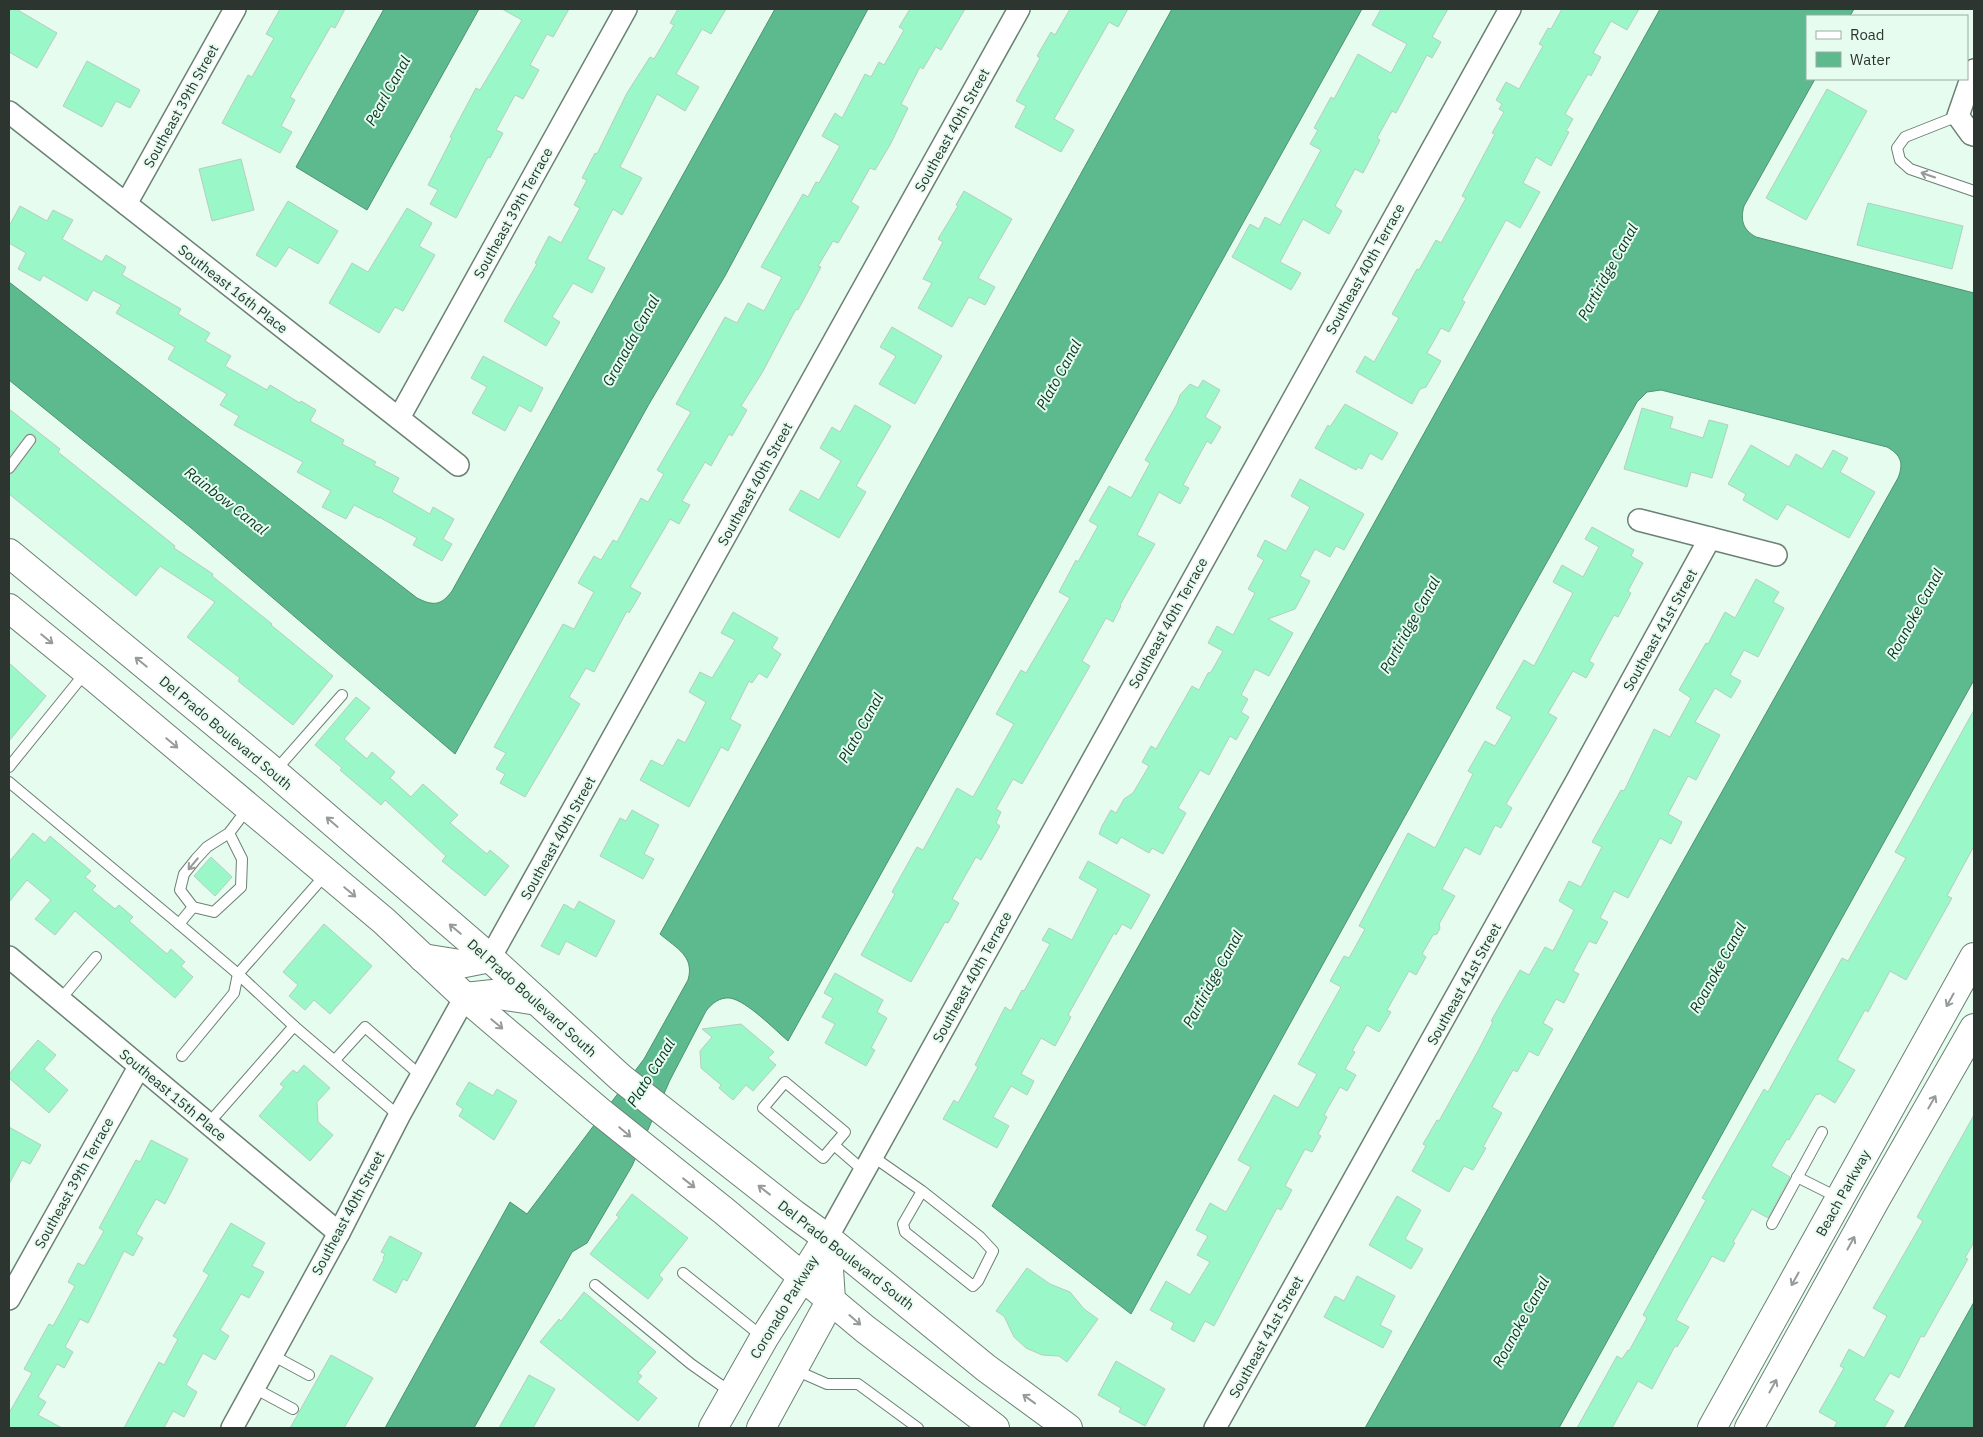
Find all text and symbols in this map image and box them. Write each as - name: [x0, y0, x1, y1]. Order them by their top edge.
- legend: [1806, 15, 1968, 80]
- text: Road: [1850, 25, 1885, 44]
- street label: Southeast 39th Street: [140, 41, 222, 171]
- text: Water: [1850, 50, 1891, 69]
- water label: Pearl Canal: [361, 53, 414, 129]
- street label: Southeast 40th Street: [911, 65, 993, 195]
- street label: Southeast 39th Terrace: [469, 144, 557, 282]
- one-way arrow: [1920, 170, 1936, 180]
- street label: Southeast 40th Terrace: [1321, 200, 1409, 338]
- water label: Partiridge Canal: [1573, 220, 1642, 323]
- street label: Southeast 16th Place: [175, 241, 292, 338]
- water label: Granada Canal: [598, 292, 663, 390]
- water label: Plato Canal: [1032, 337, 1086, 413]
- street label: Southeast 40th Street: [714, 419, 796, 549]
- water label: Rainbow Canal: [181, 462, 272, 539]
- street label: Southeast 40th Terrace: [1124, 554, 1212, 692]
- water label: Roanoke Canal: [1882, 565, 1947, 662]
- street label: Southeast 41st Street: [1619, 566, 1701, 694]
- water label: Partiridge Canal: [1375, 573, 1444, 676]
- one-way arrow: [40, 633, 53, 644]
- one-way arrow: [134, 656, 147, 667]
- street label: Del Prado Boulevard South: [156, 672, 296, 794]
- water label: Plato Canal: [834, 690, 888, 766]
- one-way arrow: [165, 737, 178, 748]
- street label: Southeast 40th Street: [517, 773, 599, 903]
- one-way arrow: [326, 817, 339, 828]
- one-way arrow: [187, 857, 198, 870]
- one-way arrow: [343, 887, 356, 898]
- street label: Southeast 40th Terrace: [928, 908, 1016, 1046]
- water label: Roanoke Canal: [1685, 919, 1750, 1016]
- street label: Southeast 41st Street: [1423, 920, 1505, 1048]
- one-way arrow: [448, 924, 461, 935]
- water label: Partiridge Canal: [1178, 927, 1247, 1030]
- street label: Del Prado Boulevard South: [463, 935, 601, 1061]
- one-way arrow: [1945, 992, 1955, 1006]
- one-way arrow: [490, 1018, 503, 1030]
- water label: Plato Canal: [622, 1035, 679, 1110]
- street label: Southeast 15th Place: [116, 1045, 230, 1145]
- one-way arrow: [1927, 1096, 1937, 1110]
- street label: Southeast 39th Terrace: [30, 1114, 118, 1252]
- one-way arrow: [618, 1126, 631, 1137]
- street label: Beach Parkway: [1812, 1147, 1874, 1239]
- street label: Southeast 40th Street: [308, 1148, 388, 1278]
- one-way arrow: [682, 1178, 695, 1189]
- one-way arrow: [758, 1185, 771, 1196]
- street label: Del Prado Boulevard South: [774, 1196, 918, 1314]
- one-way arrow: [1847, 1237, 1857, 1251]
- street label: Coronado Parkway: [746, 1252, 822, 1362]
- one-way arrow: [1790, 1272, 1800, 1287]
- street label: Southeast 41st Street: [1225, 1273, 1307, 1401]
- water label: Roanoke Canal: [1488, 1273, 1553, 1370]
- one-way arrow: [848, 1315, 861, 1326]
- one-way arrow: [1768, 1378, 1778, 1393]
- one-way arrow: [1023, 1394, 1036, 1405]

